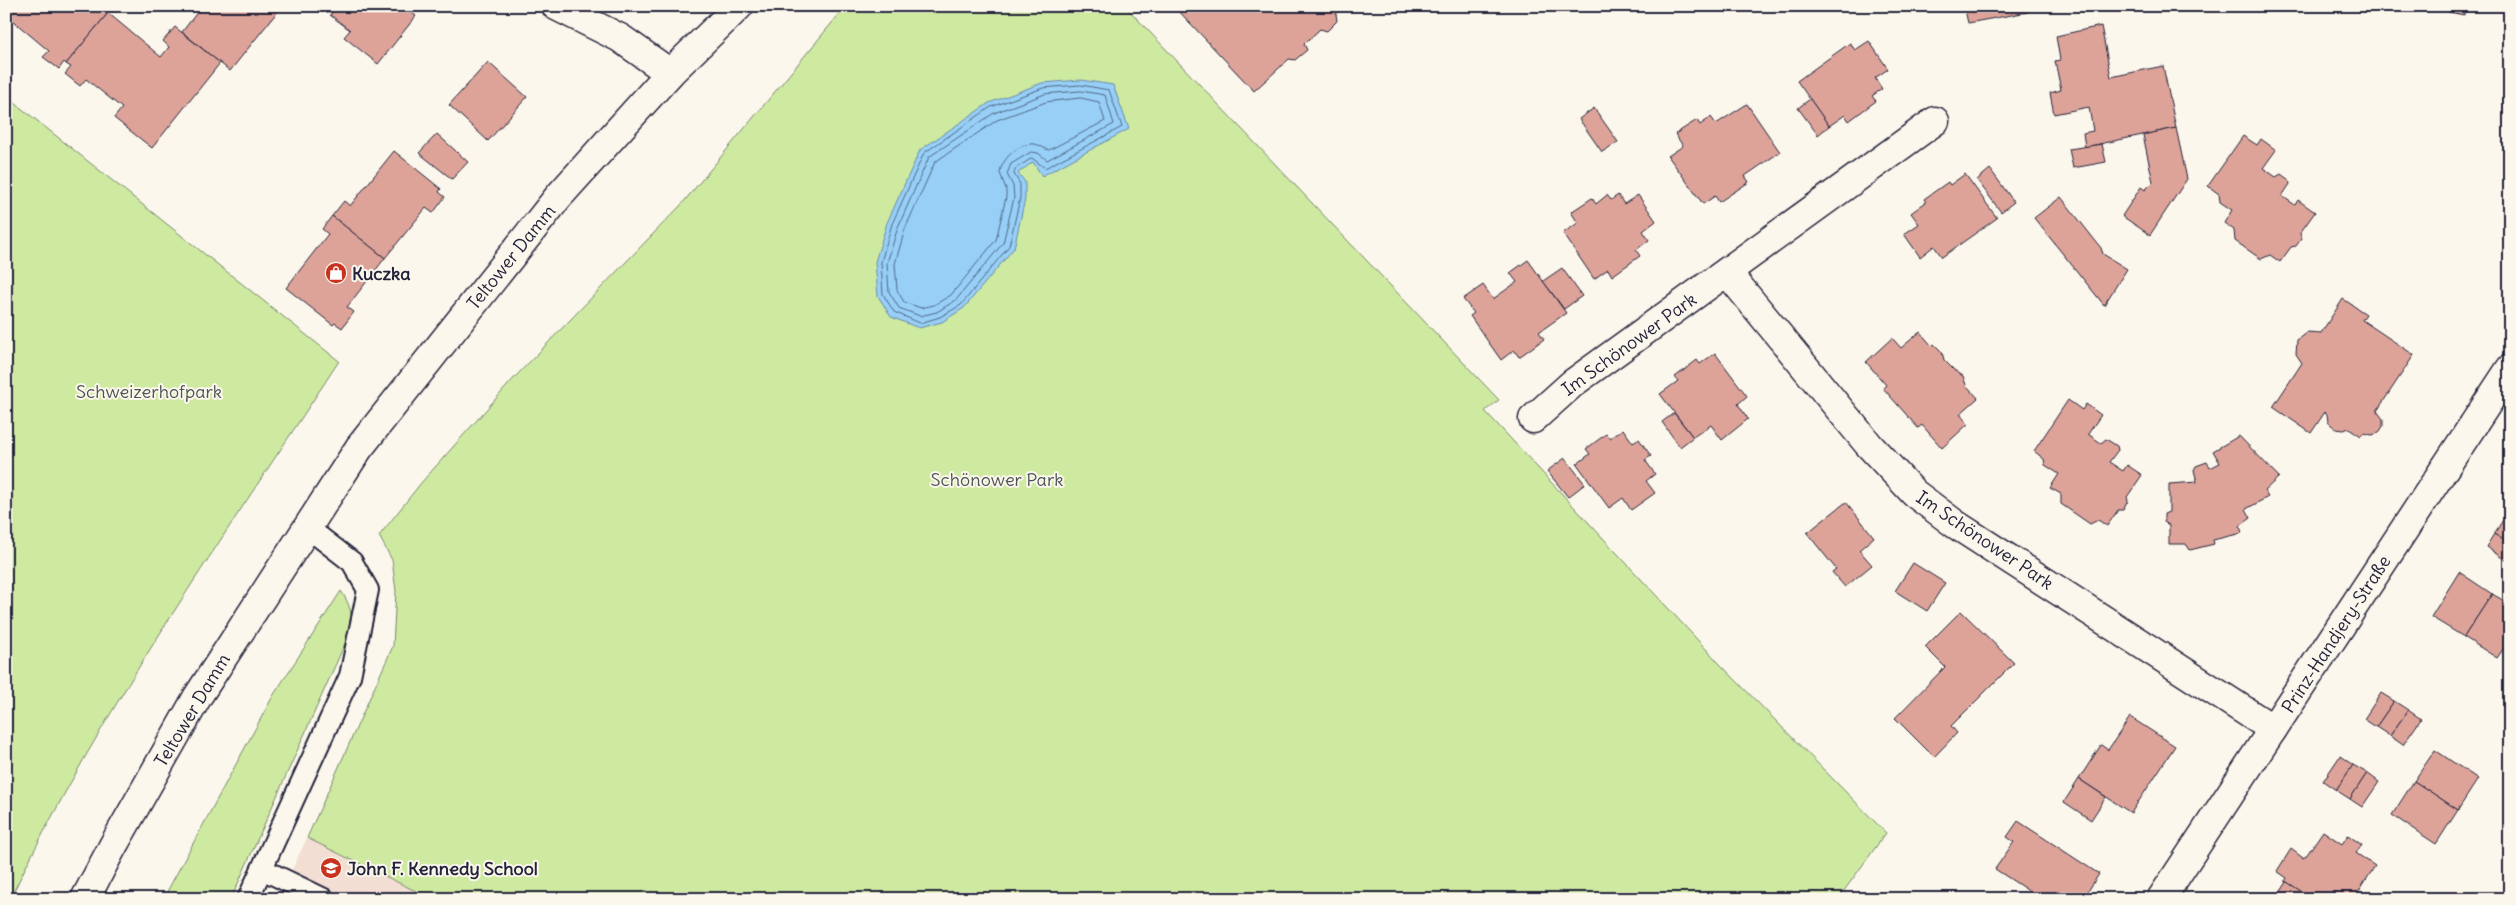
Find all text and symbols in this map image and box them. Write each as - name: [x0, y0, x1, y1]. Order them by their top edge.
- street label: Teltower Damm: [462, 200, 560, 314]
- shop icon: Kuczka: [324, 261, 348, 285]
- place label: Kuczka: [352, 262, 410, 285]
- street label: Im Schönower Park: [1557, 287, 1701, 401]
- park label: Schweizerhofpark: [76, 380, 222, 403]
- park label: Schönower Park: [931, 468, 1063, 491]
- street label: Im Schönower Park: [1912, 486, 2058, 594]
- street label: Prinz-Handjery-Straße: [2276, 551, 2396, 717]
- street label: Teltower Damm: [149, 649, 235, 771]
- school or university icon: John F. Kennedy School: [319, 856, 343, 880]
- place label: John F. Kennedy School: [347, 857, 538, 880]

